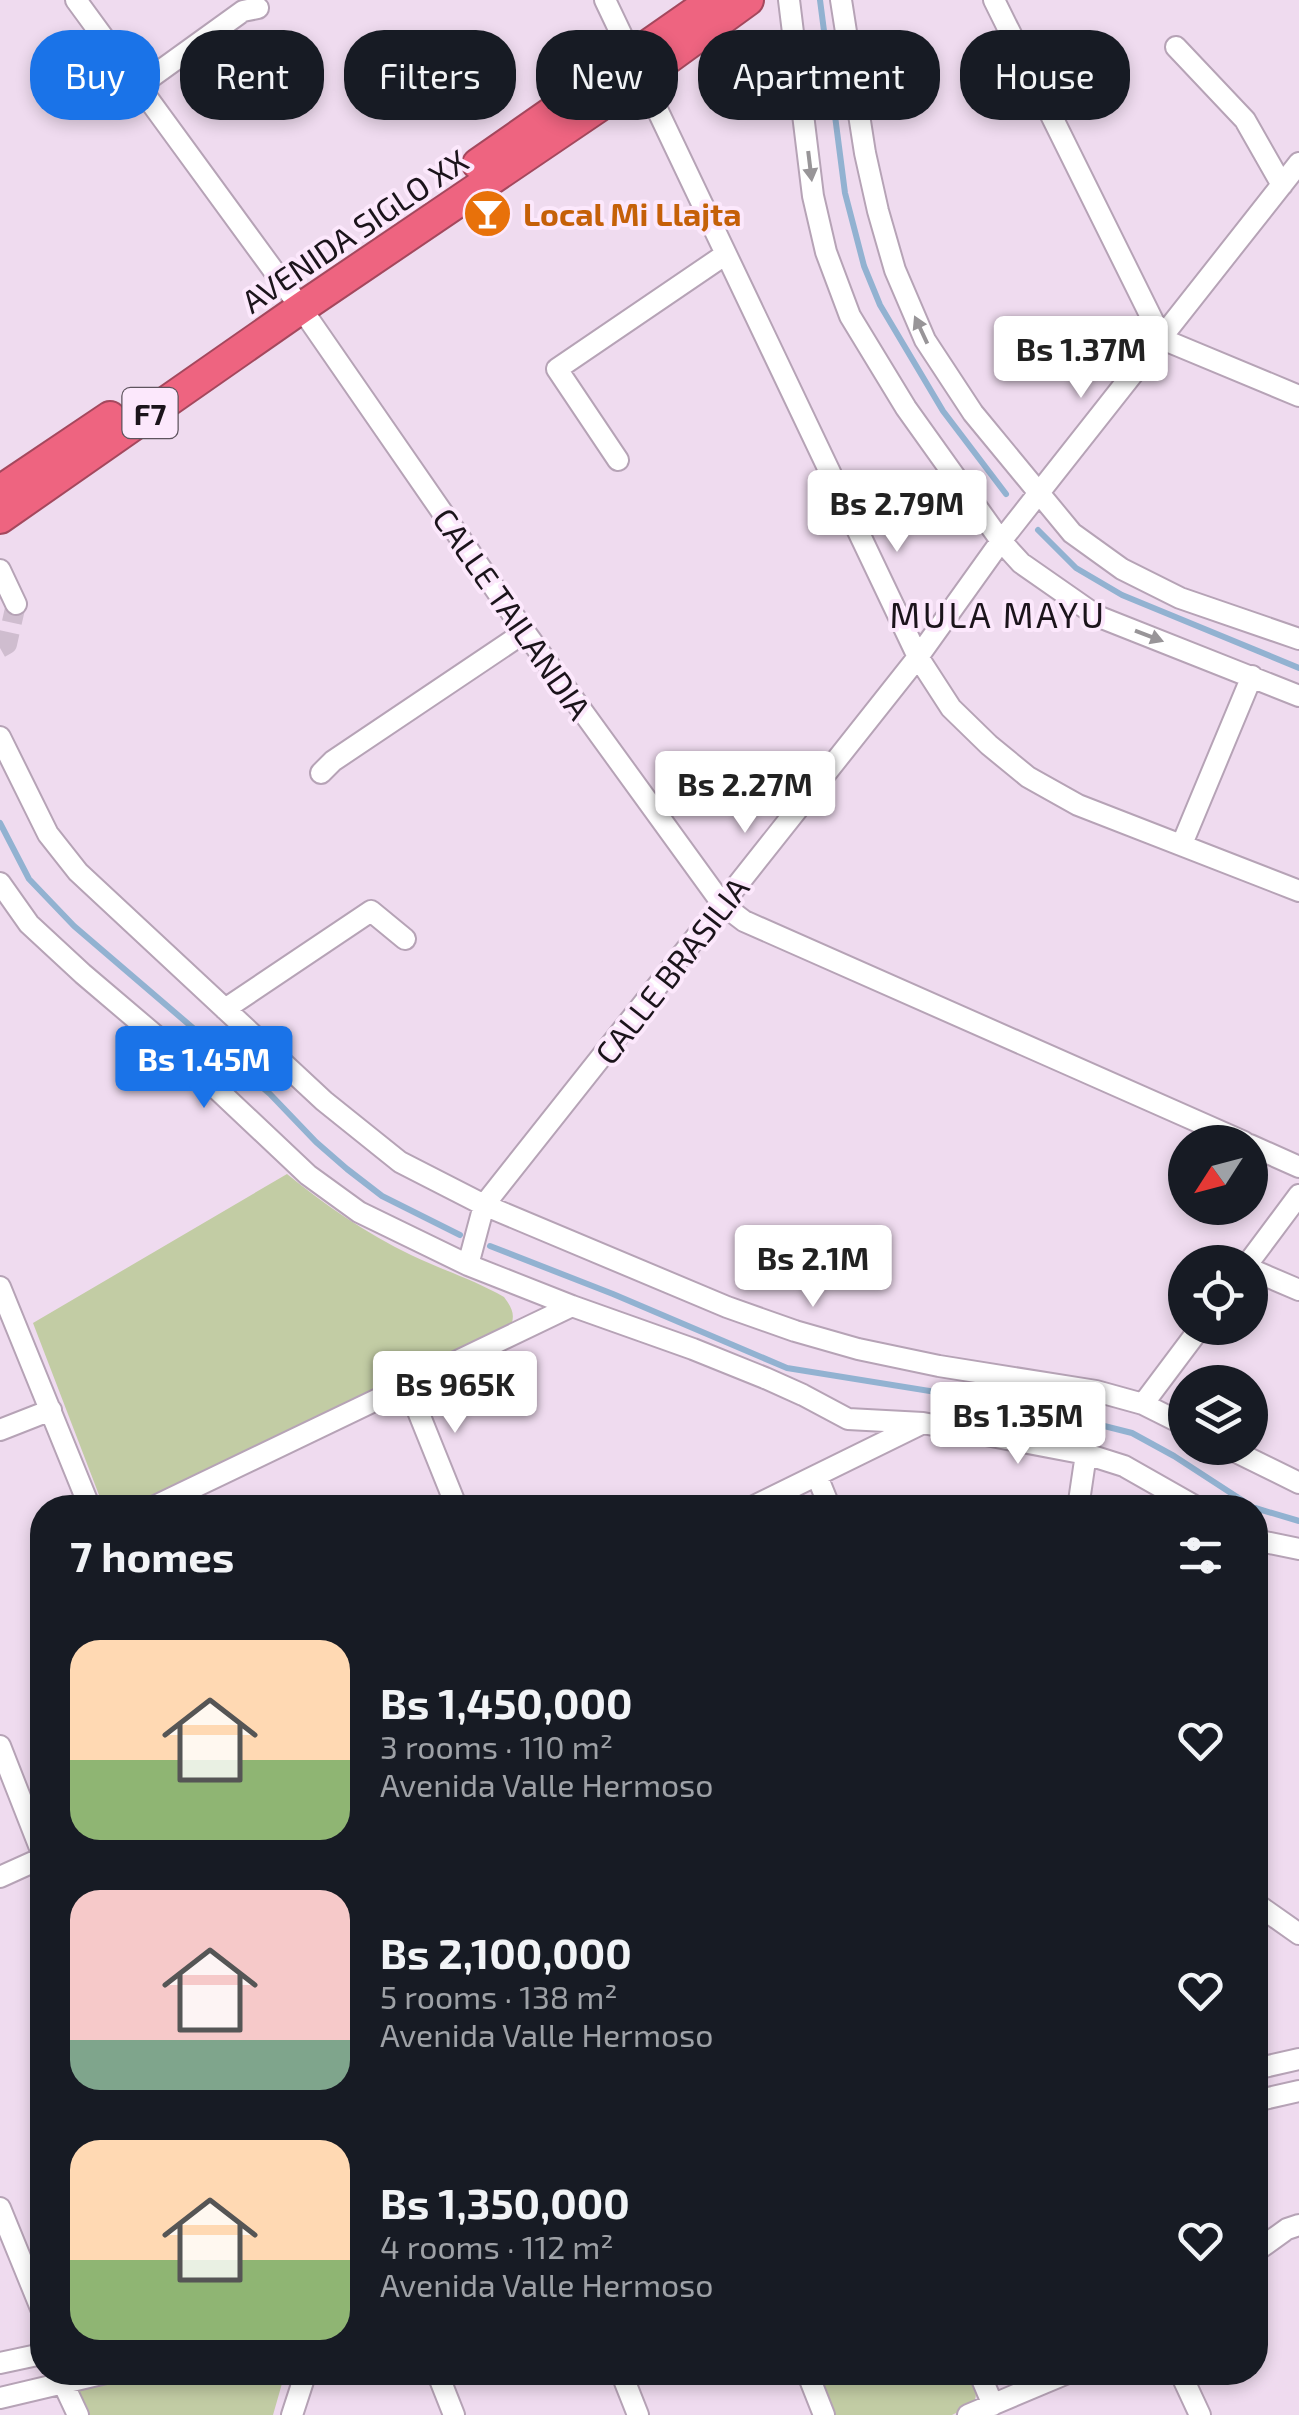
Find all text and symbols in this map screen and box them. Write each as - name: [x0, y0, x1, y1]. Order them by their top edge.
- chip: Buy: [30, 30, 160, 120]
- chip: Rent: [180, 30, 324, 120]
- chip: Filters: [344, 30, 516, 120]
- chip: New: [536, 30, 678, 120]
- chip: Apartment: [698, 30, 940, 120]
- chip: House: [960, 30, 1130, 120]
- street label: AVENIDA SIGLO XX: [234, 140, 474, 320]
- one-way arrow: [802, 151, 818, 183]
- bar icon: Local Mi Llajta: [462, 187, 514, 239]
- place label: Local Mi Llajta: [523, 194, 741, 232]
- one-way arrow: [913, 315, 930, 344]
- pin: Bs 1.37M: [978, 316, 1184, 401]
- text: Bs 1.37M: [1016, 329, 1146, 367]
- road number: F7: [122, 388, 178, 438]
- pin: Bs 2.79M: [794, 470, 1000, 555]
- text: Bs 2.79M: [830, 483, 964, 521]
- street label: CALLE TAILANDIA: [426, 500, 600, 726]
- district label: MULA MAYU: [889, 593, 1107, 635]
- one-way arrow: [1134, 629, 1164, 644]
- pin: Bs 2.27M: [642, 751, 848, 836]
- text: Bs 2.27M: [677, 764, 813, 802]
- street label: CALLE BRASILIA: [586, 869, 756, 1071]
- pin: Bs 1.45M: [101, 1026, 307, 1111]
- text: Bs 1.45M: [137, 1039, 271, 1077]
- north arrow: [1168, 1125, 1268, 1225]
- map controls: [1168, 1125, 1268, 1465]
- pin: Bs 2.1M: [721, 1225, 905, 1310]
- text: Bs 2.1M: [757, 1238, 869, 1276]
- button: locate: [1168, 1245, 1268, 1345]
- pin: Bs 965K: [363, 1351, 547, 1436]
- text: Bs 965K: [395, 1364, 515, 1402]
- button: layers: [1168, 1365, 1268, 1465]
- pin: Bs 1.35M: [915, 1382, 1121, 1467]
- text: Bs 1.35M: [952, 1395, 1084, 1433]
- icon: filters: [1173, 1528, 1228, 1583]
- text: 7 homes: [70, 1530, 234, 1580]
- text: Bs 1,450,000: [380, 1677, 632, 1727]
- icon: home: [150, 1680, 270, 1800]
- icon: heart: [1173, 1713, 1228, 1768]
- text: 3 rooms · 110 m²: [380, 1727, 613, 1765]
- text: Avenida Valle Hermoso: [380, 1765, 714, 1803]
- text: Bs 2,100,000: [380, 1927, 632, 1977]
- icon: home: [150, 1930, 270, 2050]
- icon: heart: [1173, 1963, 1228, 2018]
- text: 5 rooms · 138 m²: [380, 1977, 618, 2015]
- text: Avenida Valle Hermoso: [380, 2015, 714, 2053]
- text: Bs 1,350,000: [380, 2177, 630, 2227]
- icon: home: [150, 2180, 270, 2300]
- icon: heart: [1173, 2213, 1228, 2268]
- text: 4 rooms · 112 m²: [380, 2227, 614, 2265]
- text: Avenida Valle Hermoso: [380, 2265, 714, 2303]

